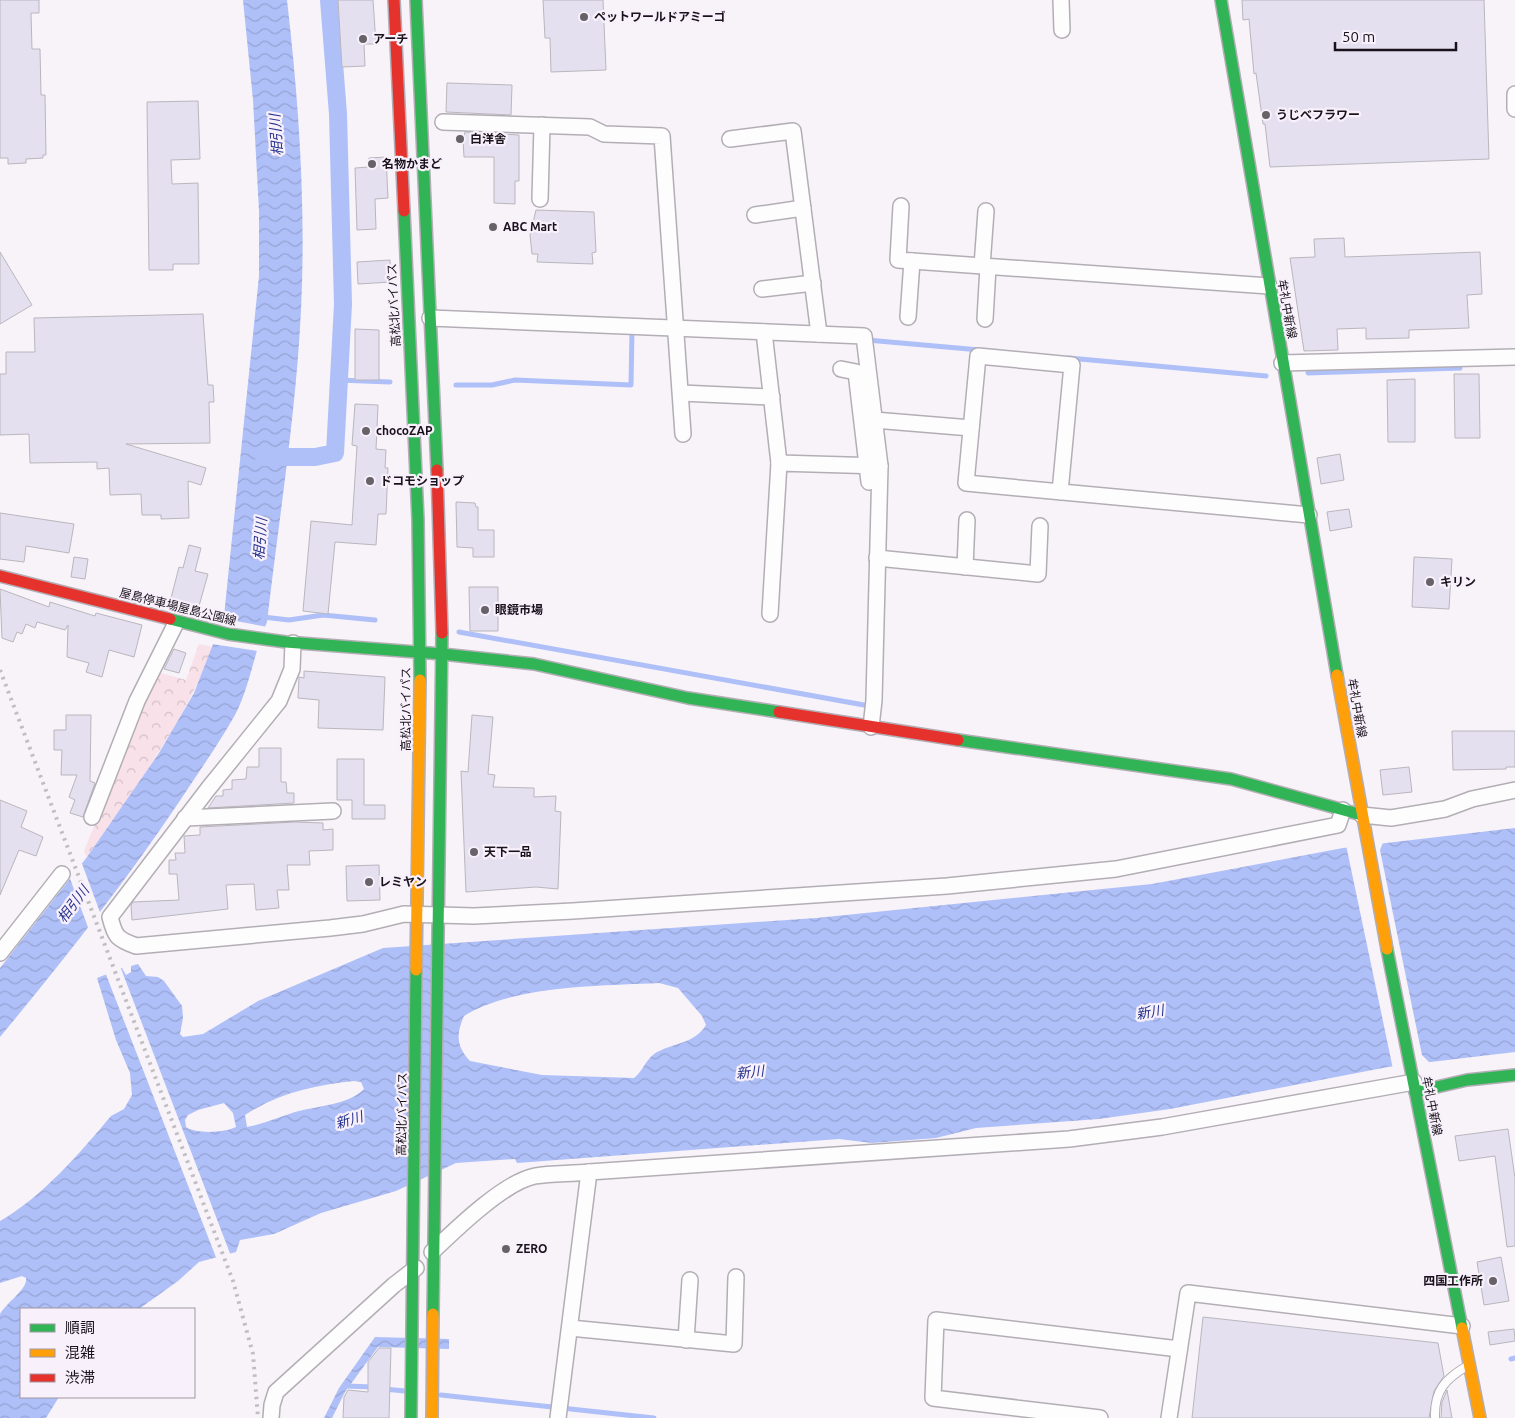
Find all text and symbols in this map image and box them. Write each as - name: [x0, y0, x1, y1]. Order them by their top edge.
- place label: ペットワールドアミーゴ: [594, 10, 726, 23]
- marker: ペットワールドアミーゴ: [578, 11, 590, 23]
- scale bar: [1335, 20, 1456, 52]
- text: 50 m: [1342, 28, 1375, 45]
- place label: アーチ: [373, 32, 408, 45]
- marker: アーチ: [357, 33, 369, 45]
- place label: うじべフラワー: [1276, 108, 1360, 121]
- marker: うじべフラワー: [1260, 109, 1272, 121]
- water label: 相引川: [266, 111, 285, 157]
- place label: 白洋舎: [470, 132, 506, 145]
- marker: 白洋舎: [454, 133, 466, 145]
- place label: 名物かまど: [382, 157, 442, 170]
- marker: 名物かまど: [366, 158, 378, 170]
- place label: ABC Mart: [503, 220, 557, 233]
- marker: ABC Mart: [487, 221, 499, 233]
- street label: 高松北バイパス: [385, 263, 402, 347]
- street label: 牟礼中新線: [1276, 278, 1299, 340]
- place label: chocoZAP: [376, 424, 433, 437]
- marker: chocoZAP: [360, 425, 372, 437]
- place label: ドコモショップ: [380, 474, 464, 487]
- marker: ドコモショップ: [364, 475, 376, 487]
- water label: 相引川: [251, 515, 270, 561]
- place label: キリン: [1440, 575, 1476, 588]
- marker: キリン: [1424, 576, 1436, 588]
- street label: 屋島停車場屋島公園線: [118, 586, 238, 627]
- place label: 眼鏡市場: [495, 603, 543, 616]
- marker: 眼鏡市場: [479, 604, 491, 616]
- street label: 高松北バイパス: [399, 667, 412, 751]
- street label: 牟礼中新線: [1346, 677, 1369, 739]
- place label: 天下一品: [484, 845, 532, 858]
- marker: 天下一品: [468, 846, 480, 858]
- place label: レミヤン: [379, 875, 427, 888]
- marker: レミヤン: [363, 876, 375, 888]
- water label: 相引川: [54, 881, 93, 926]
- water label: 新川: [1135, 1001, 1167, 1022]
- water label: 新川: [735, 1062, 767, 1081]
- street label: 高松北バイパス: [394, 1072, 409, 1156]
- street label: 牟礼中新線: [1420, 1075, 1445, 1137]
- water label: 新川: [333, 1108, 367, 1132]
- place label: ZERO: [516, 1242, 547, 1255]
- marker: ZERO: [500, 1243, 512, 1255]
- place label: 四国工作所: [1423, 1274, 1483, 1287]
- marker: 四国工作所: [1487, 1275, 1499, 1287]
- legend: [20, 1308, 195, 1398]
- text: 順調: [65, 1319, 95, 1336]
- text: 混雑: [65, 1344, 95, 1361]
- text: 渋滞: [65, 1369, 95, 1386]

